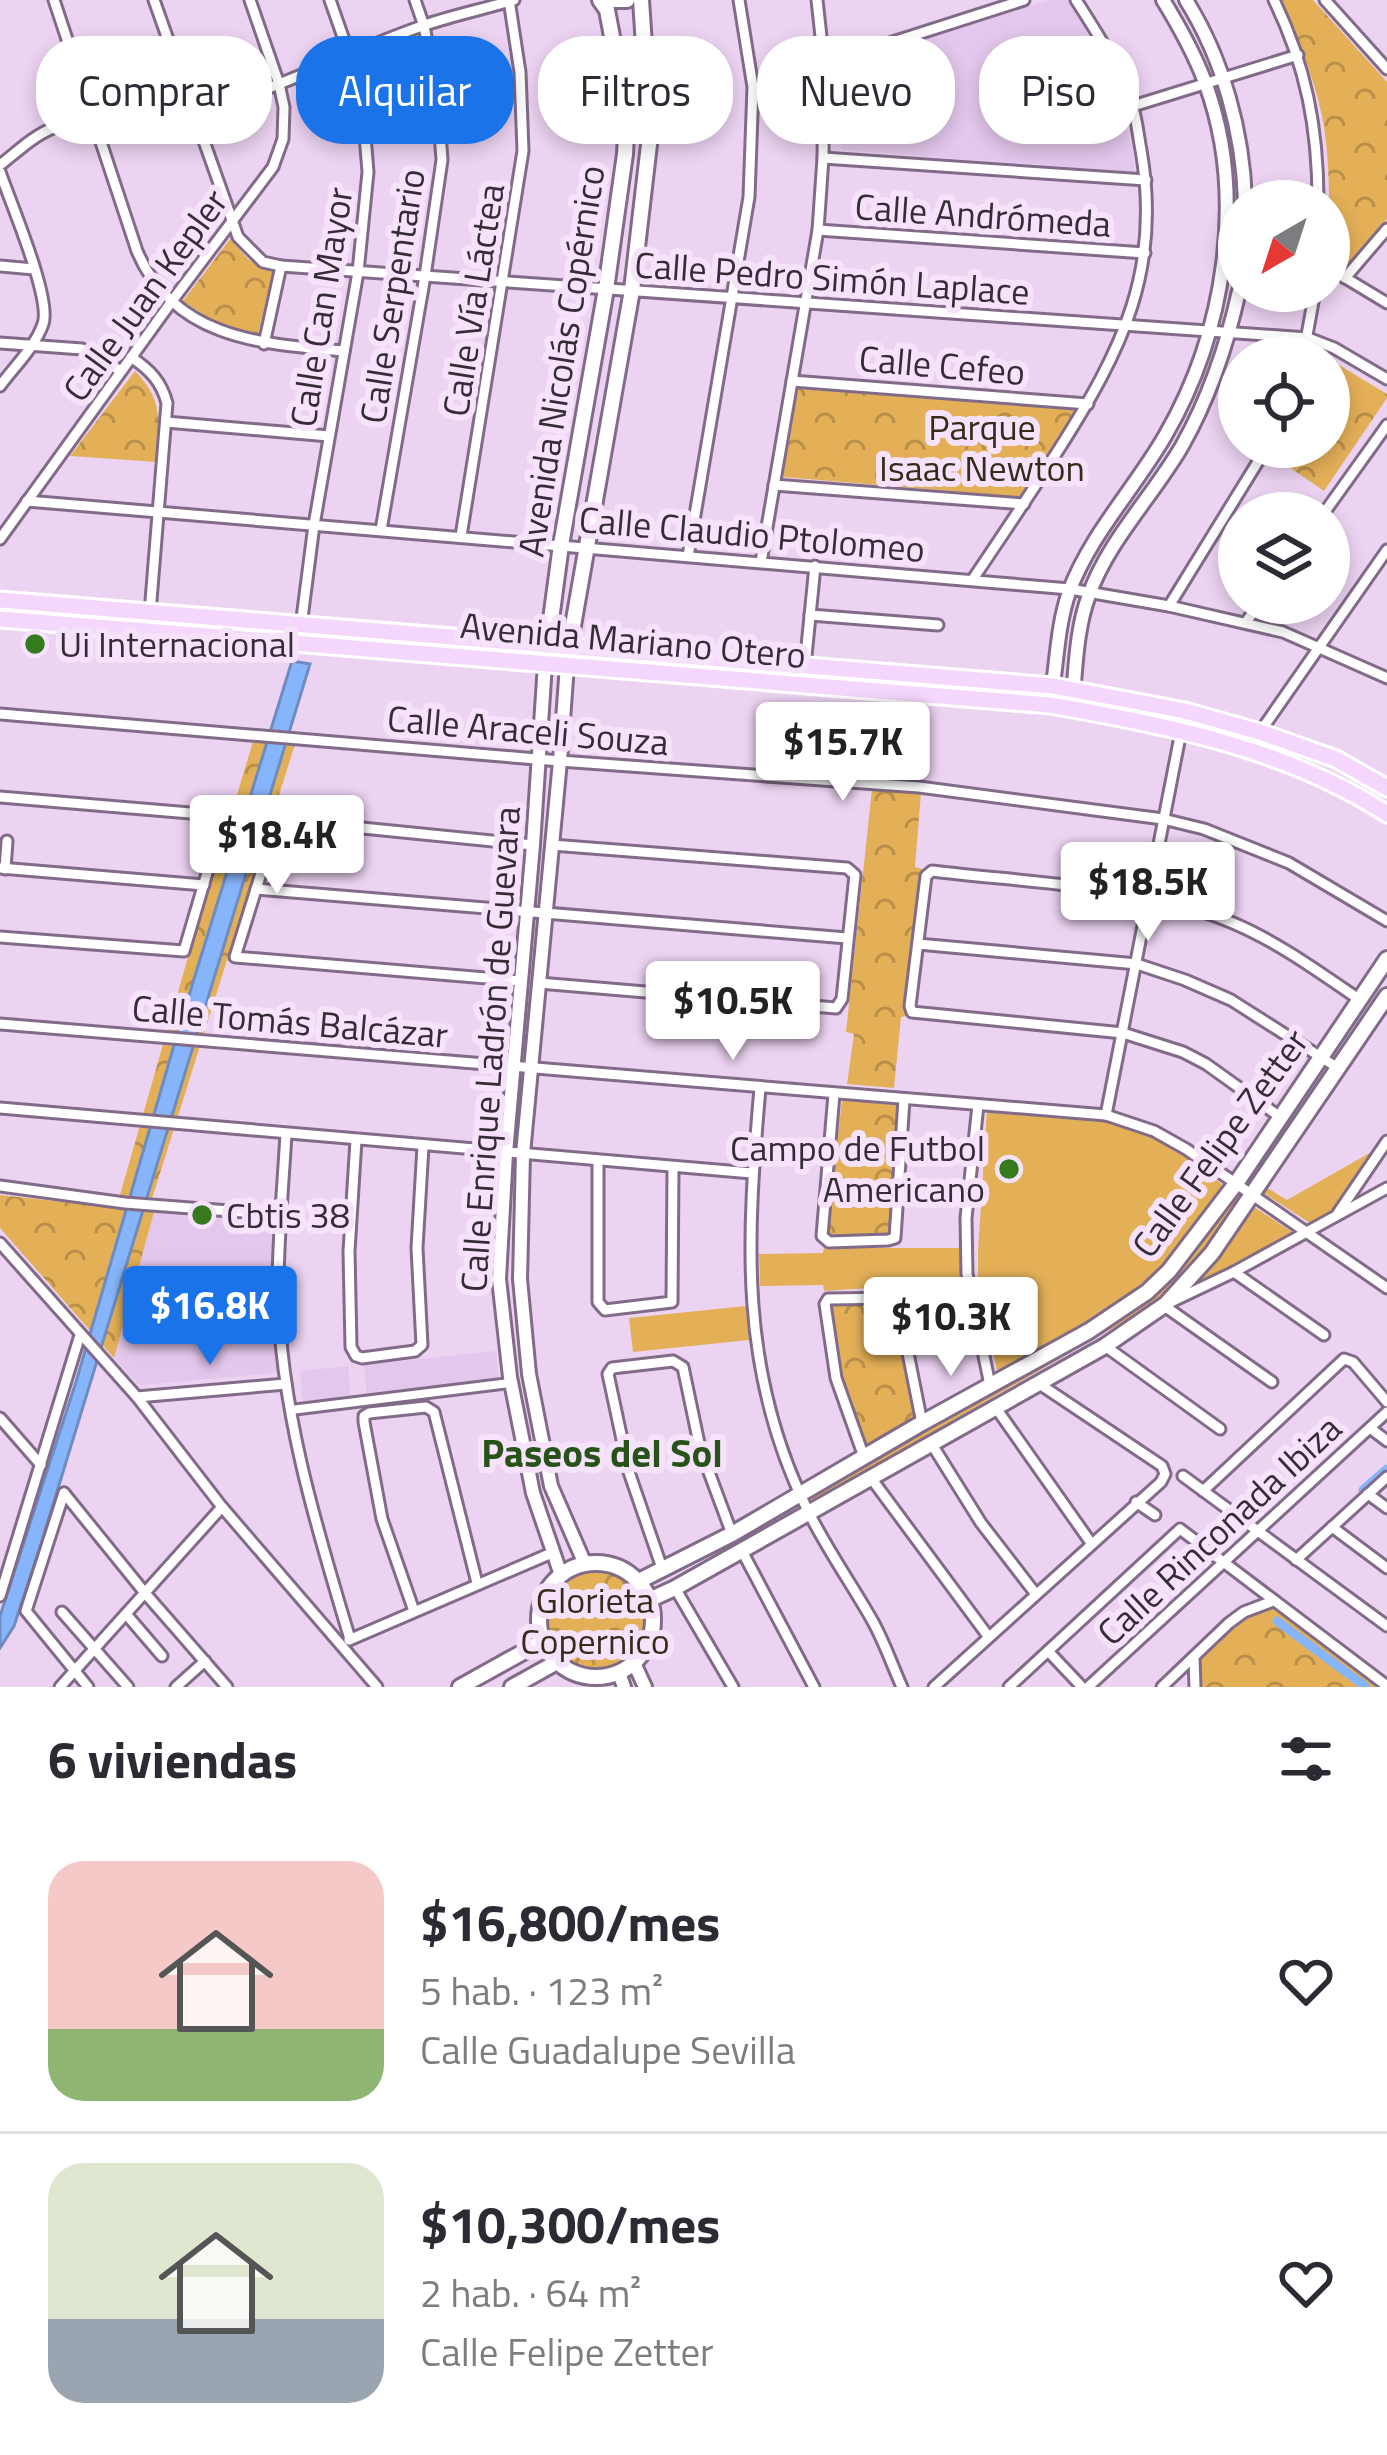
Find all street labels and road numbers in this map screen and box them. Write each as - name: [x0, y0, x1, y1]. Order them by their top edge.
- street label: Avenida Nicolás Copérnico: [502, 161, 619, 561]
- street label: Calle Serpentario: [344, 165, 439, 427]
- street label: Calle Juan Kepler: [49, 177, 241, 412]
- street label: Calle Andrómeda: [853, 178, 1113, 251]
- street label: Calle Vía Láctea: [427, 180, 518, 420]
- street label: Calle Can Mayor: [274, 183, 367, 431]
- street label: Calle Pedro Simón Laplace: [633, 236, 1031, 319]
- street label: Calle Cefeo: [857, 330, 1027, 399]
- street label: Calle Claudio Ptolomeo: [577, 491, 927, 576]
- street label: Avenida Mariano Otero: [458, 597, 808, 682]
- street label: Calle Araceli Souza: [385, 690, 671, 769]
- street label: Calle Enrique Ladrón de Guevara: [445, 804, 534, 1294]
- street label: Calle Tomás Balcázar: [130, 979, 450, 1062]
- street label: Calle Felipe Zetter: [1118, 1017, 1321, 1268]
- street label: Calle Rinconada Ibiza: [1084, 1402, 1353, 1658]

